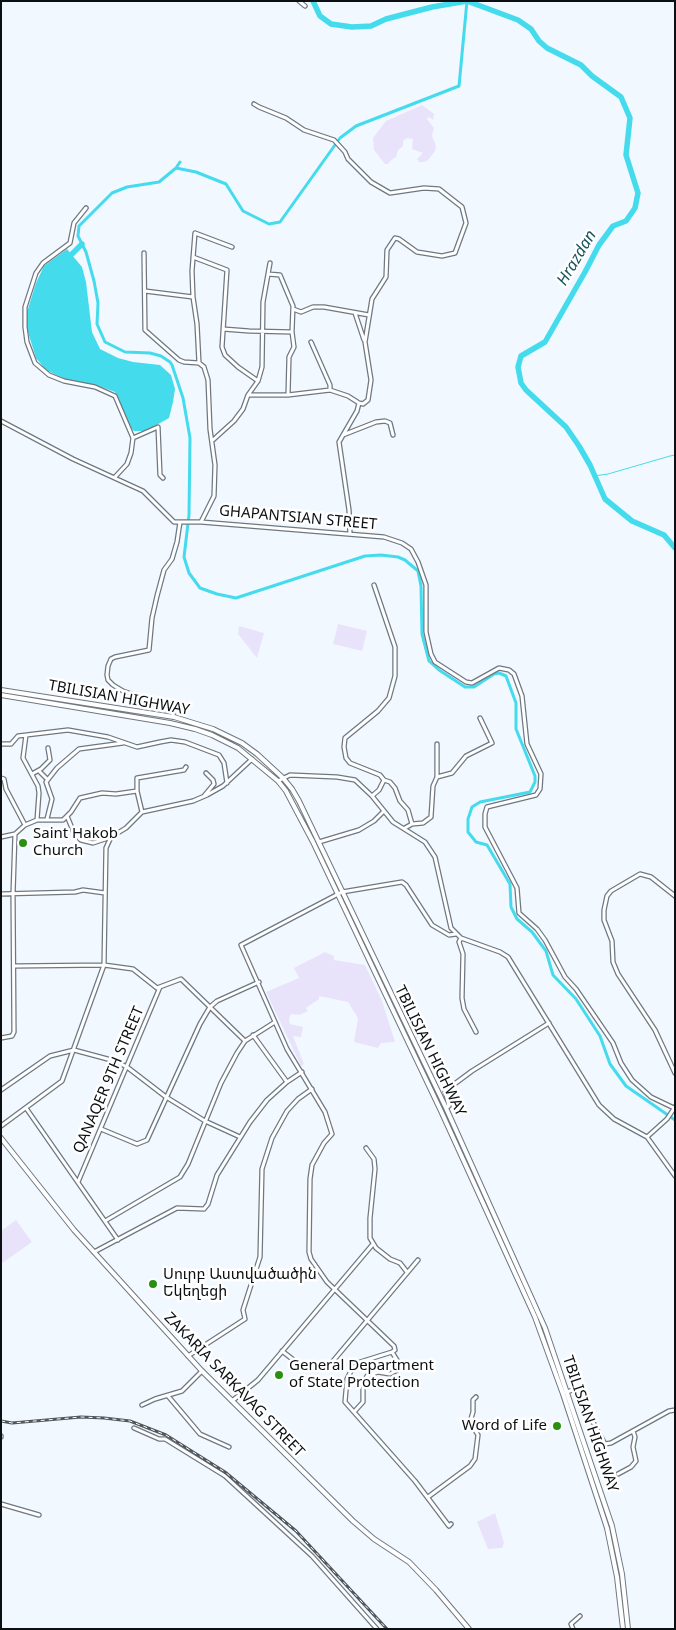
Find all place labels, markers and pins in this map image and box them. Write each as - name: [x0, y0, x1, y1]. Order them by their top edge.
- place label: Saint Hakob Church: [33, 825, 118, 860]
- marker: Saint Hakob Church: [17, 837, 29, 849]
- place label: Սուրբ Աստվածածին Եկեղեցի: [163, 1266, 317, 1301]
- marker: Սուրբ Աստվածածին Եկեղեցի: [147, 1278, 159, 1290]
- place label: General Department of State Protection: [289, 1357, 434, 1392]
- marker: General Department of State Protection: [273, 1369, 285, 1381]
- place label: Word of Life: [462, 1417, 547, 1435]
- marker: Word of Life: [551, 1420, 563, 1432]

